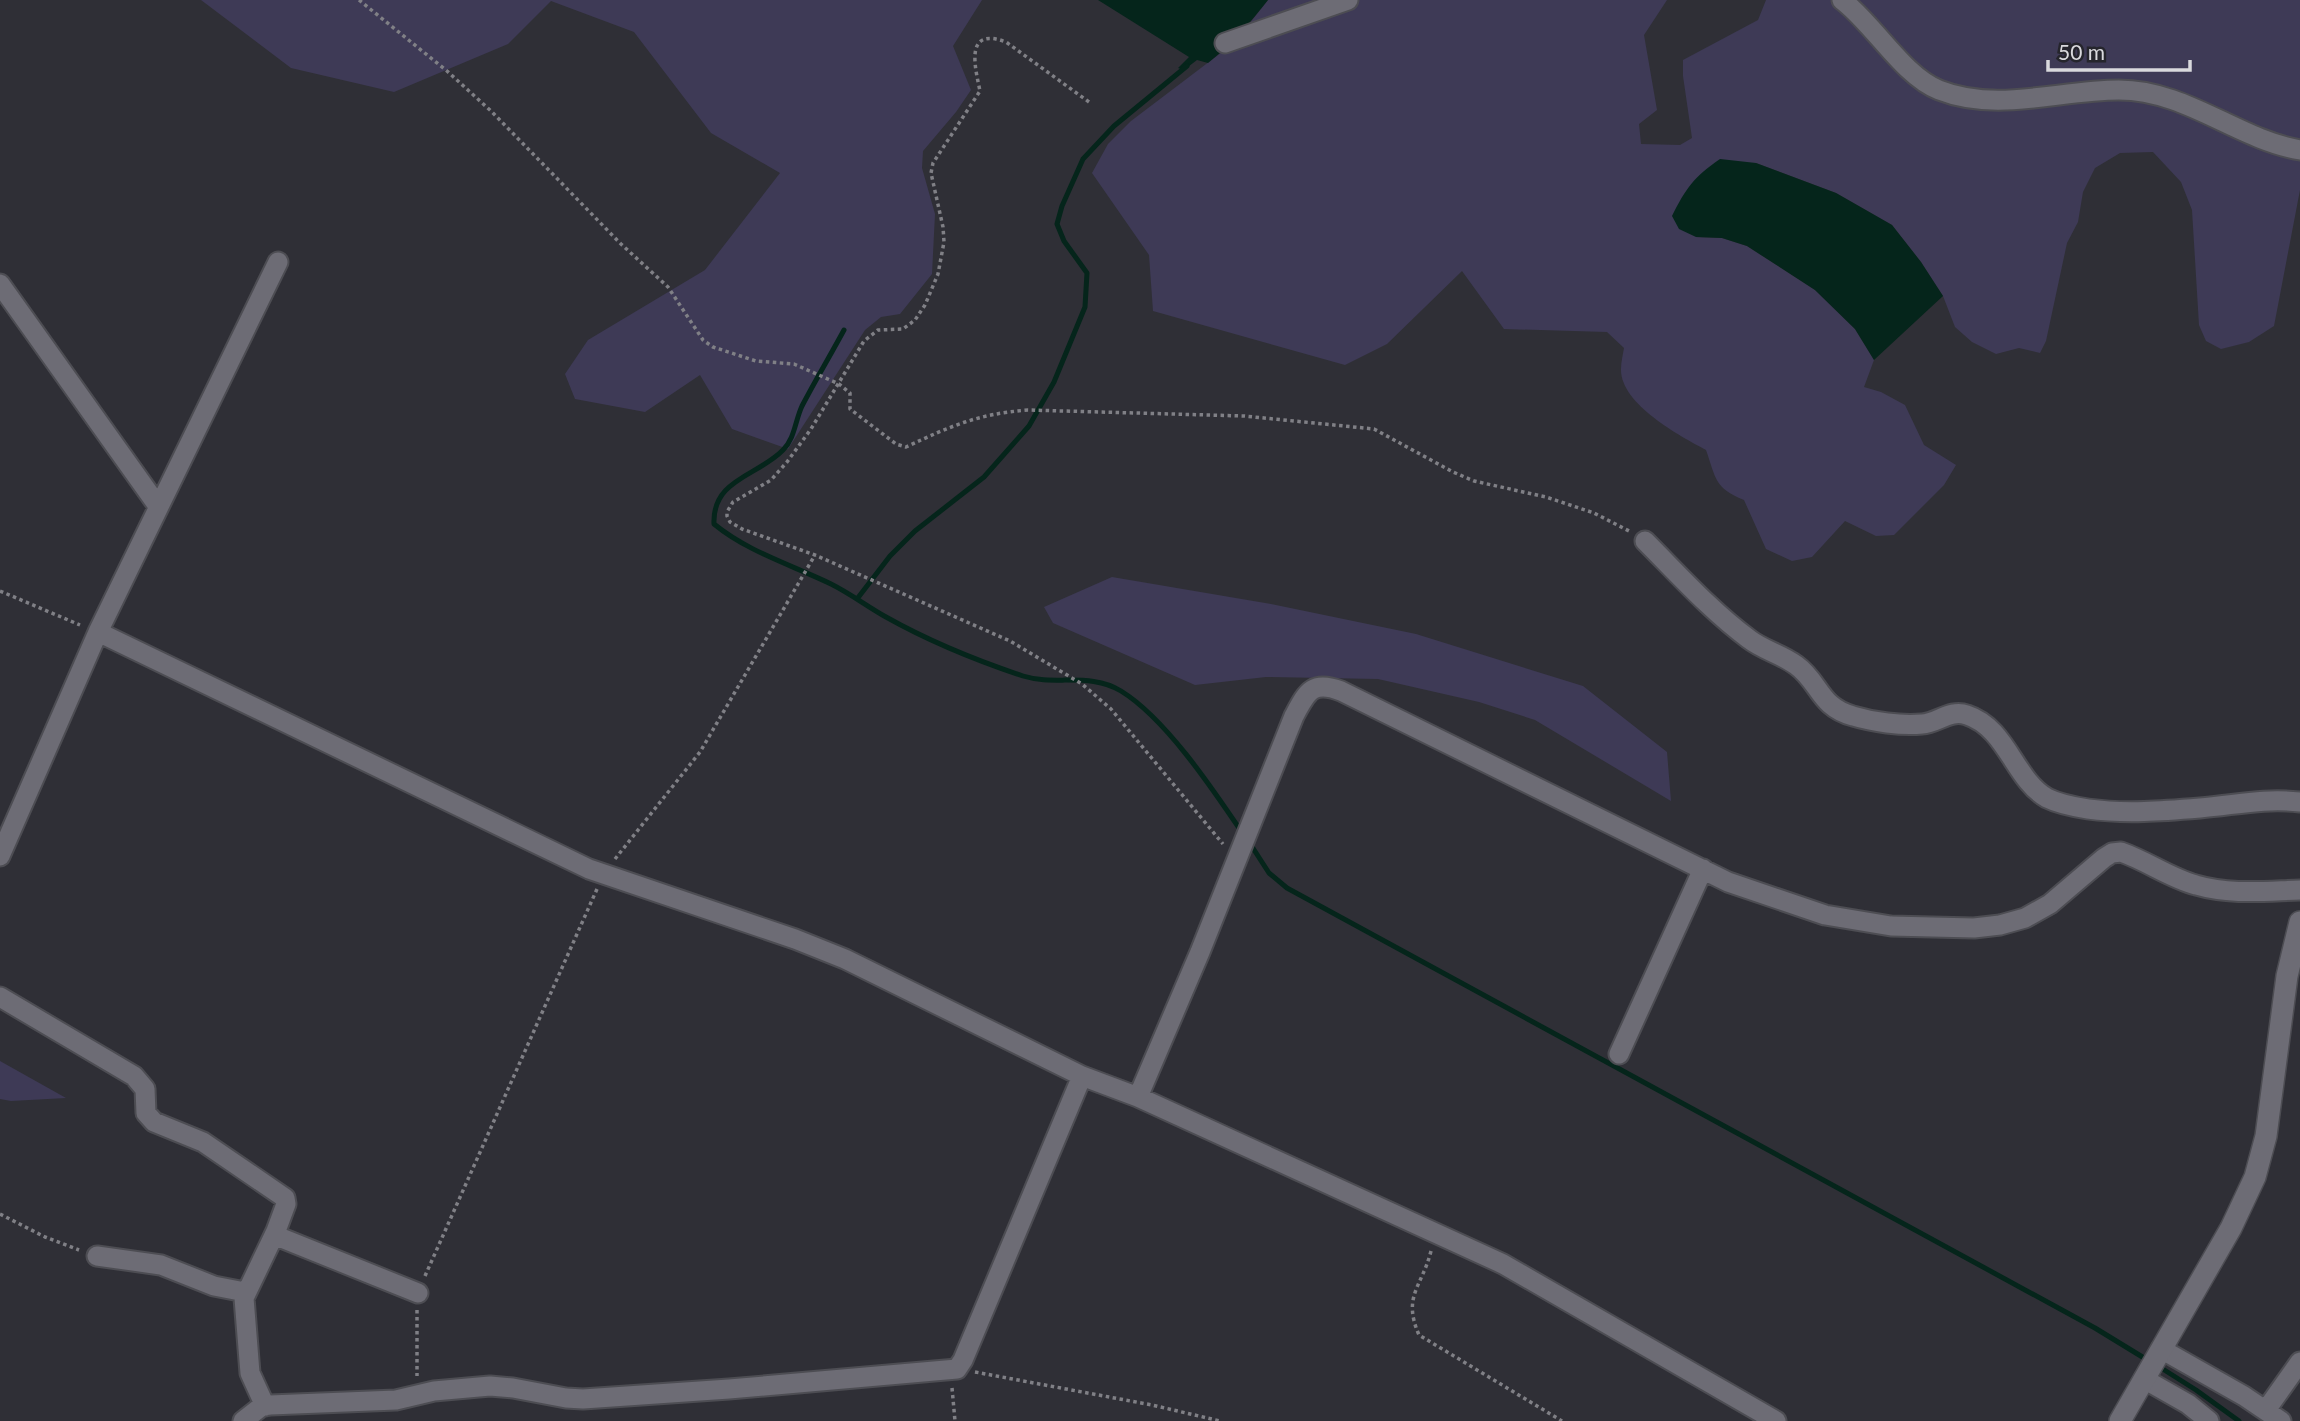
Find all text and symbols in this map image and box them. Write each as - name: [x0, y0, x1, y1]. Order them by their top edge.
- scale bar: [2048, 28, 2190, 72]
- text: 50 m: [2058, 39, 2105, 64]

